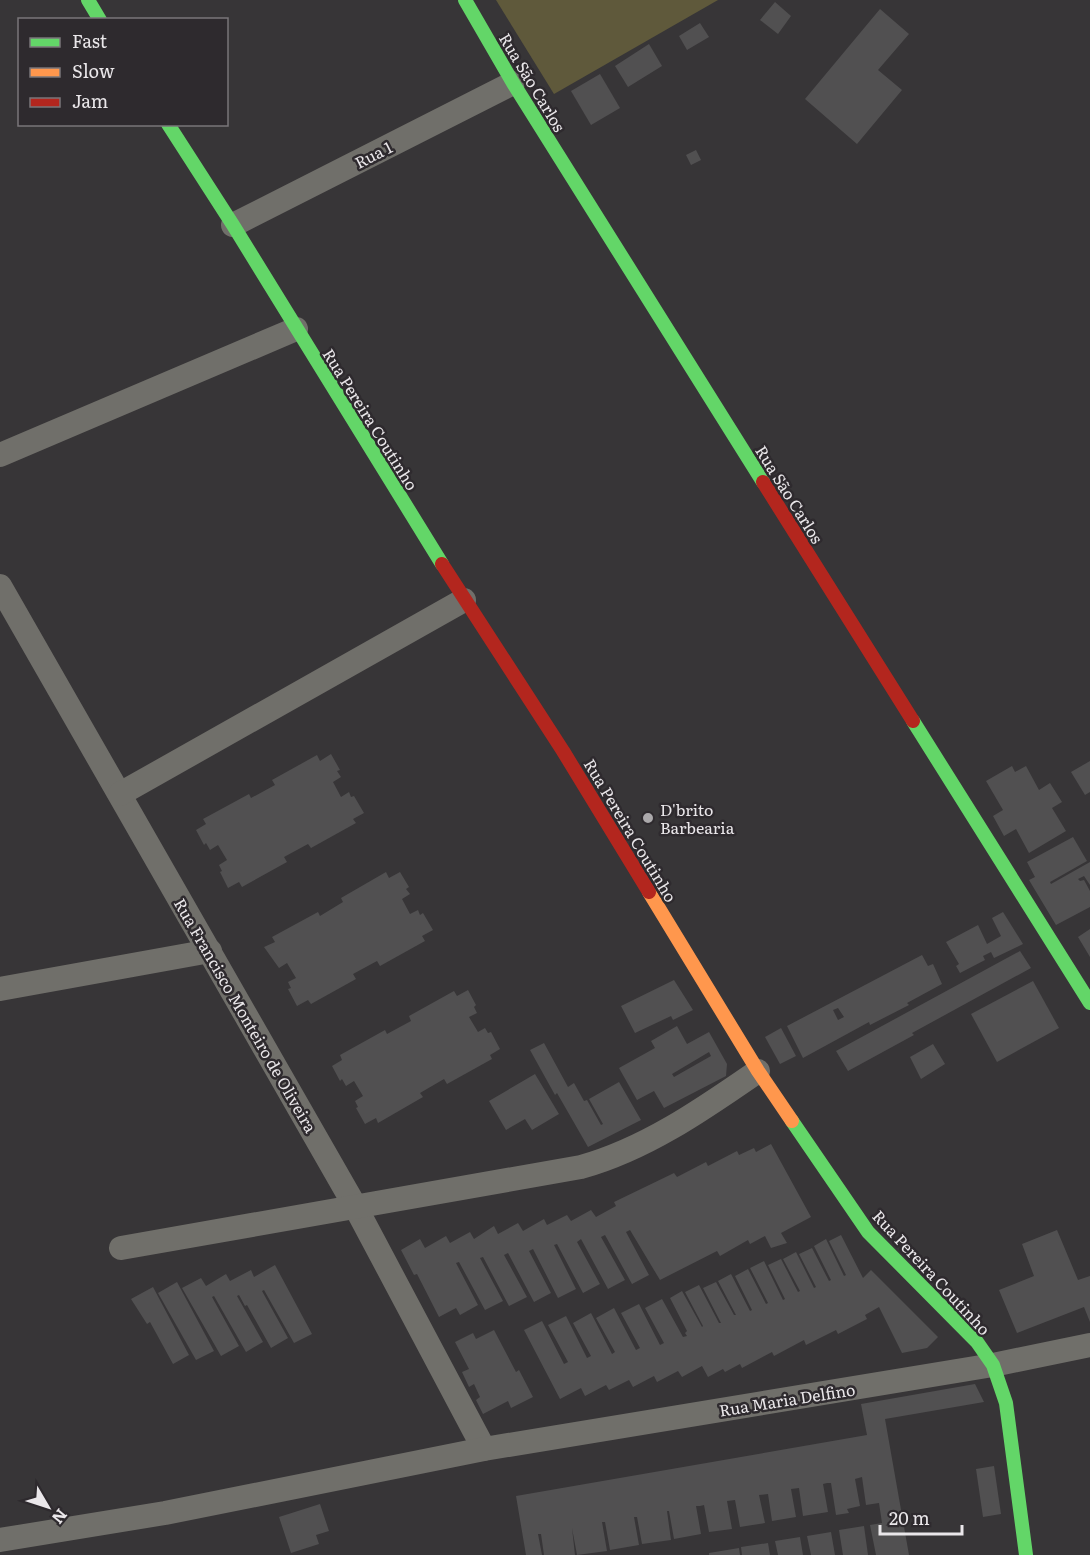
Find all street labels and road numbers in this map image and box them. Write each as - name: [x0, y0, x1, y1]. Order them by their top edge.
- street label: Rua São Carlos: [494, 28, 572, 136]
- street label: Rua 1: [350, 134, 396, 174]
- street label: Rua Pereira Coutinho: [318, 343, 424, 495]
- street label: Rua São Carlos: [750, 440, 830, 548]
- street label: Rua Pereira Coutinho: [579, 754, 683, 906]
- street label: Rua Francisco Monteiro de Oliveira: [169, 893, 323, 1137]
- street label: Rua Pereira Coutinho: [867, 1204, 997, 1340]
- street label: Rua Maria Delfino: [717, 1376, 857, 1422]

